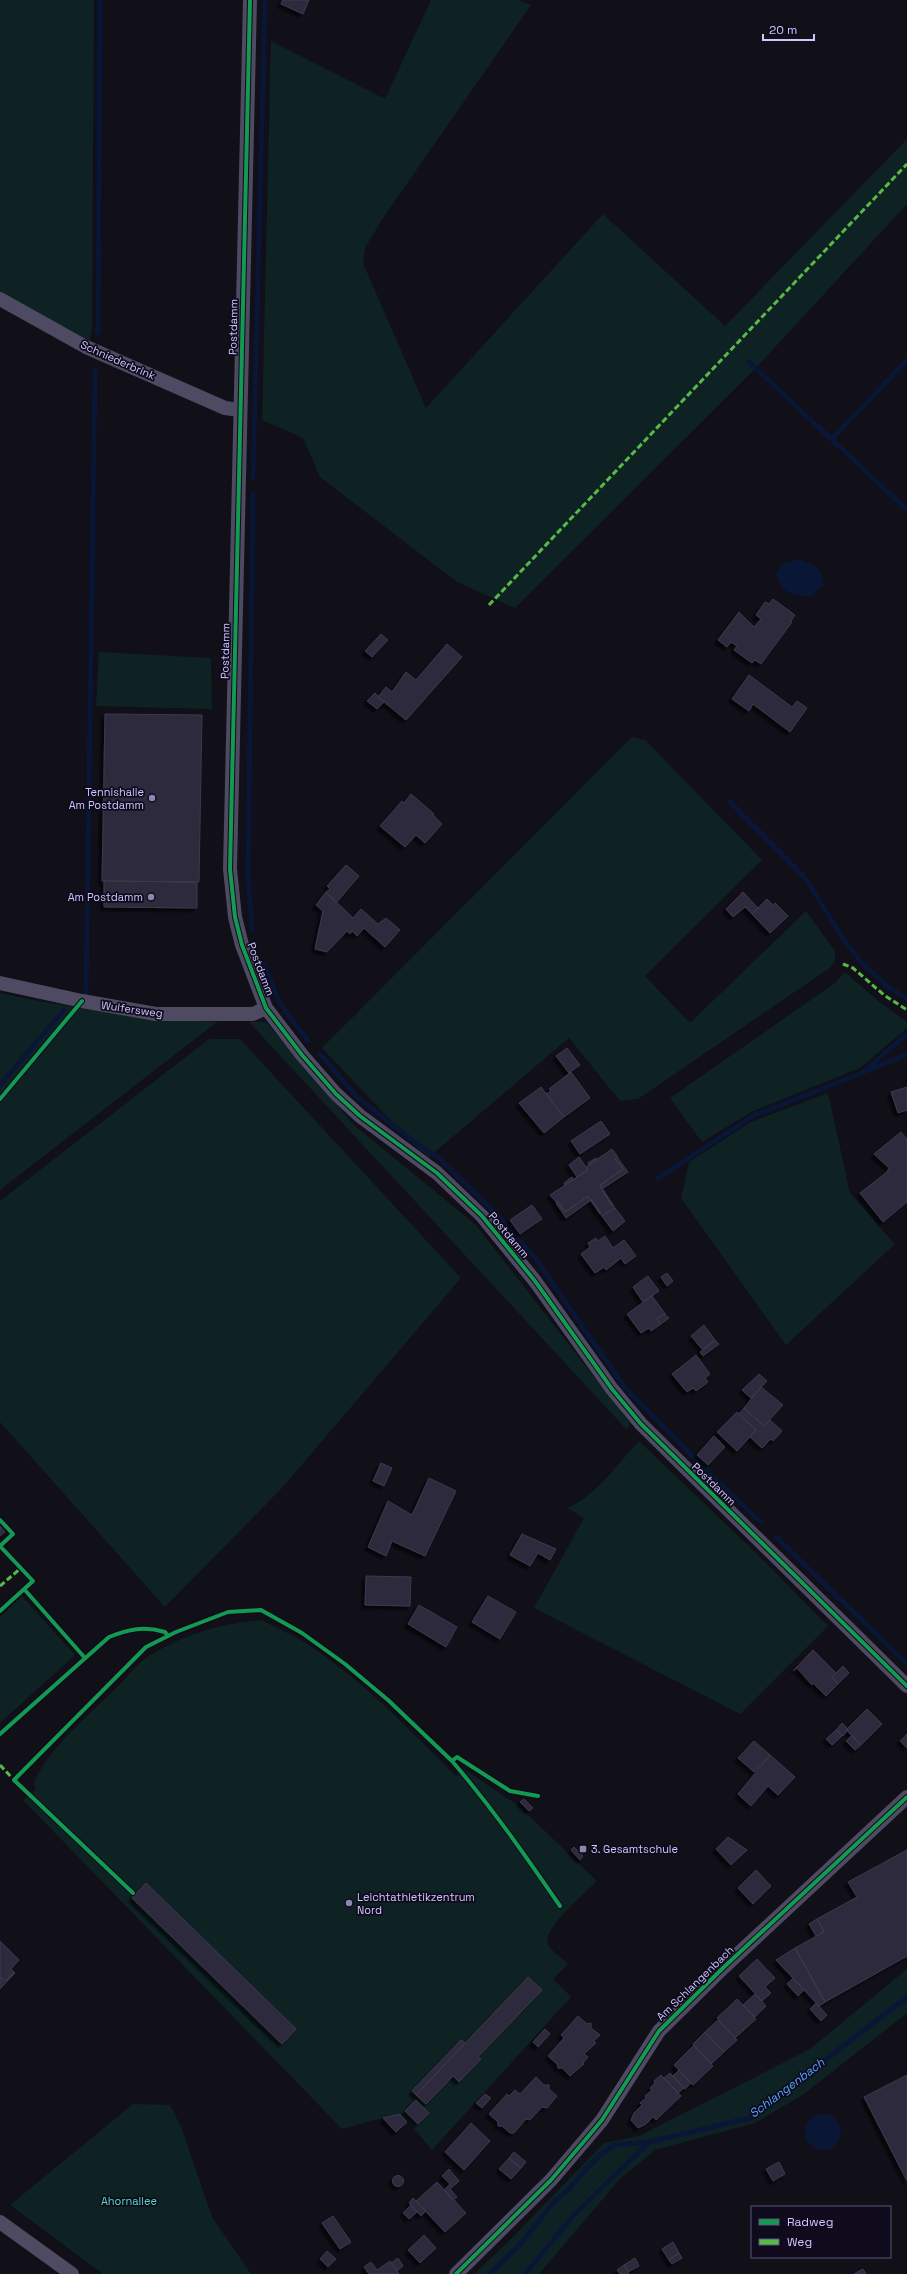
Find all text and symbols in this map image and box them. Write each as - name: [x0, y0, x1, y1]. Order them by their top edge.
- scale bar: [763, 16, 814, 42]
- text: 20 m: [769, 22, 797, 38]
- street label: Postdamm: [226, 299, 240, 355]
- street label: Schniederbrink: [78, 337, 158, 383]
- street label: Postdamm: [218, 623, 232, 679]
- place label: Tennishalle Am Postdamm: [69, 785, 144, 812]
- marker: Tennishalle Am Postdamm: [147, 793, 157, 803]
- place label: Am Postdamm: [68, 890, 143, 904]
- marker: Am Postdamm: [146, 892, 156, 902]
- street label: Postdamm: [244, 940, 278, 998]
- street label: Wulfersweg: [100, 998, 164, 1020]
- street label: Postdamm: [486, 1209, 532, 1261]
- street label: Postdamm: [689, 1459, 739, 1509]
- place label: 3. Gesamtschule: [591, 1842, 678, 1856]
- marker: 3. Gesamtschule: [578, 1844, 588, 1854]
- place label: Leichtathletikzentrum Nord: [357, 1890, 475, 1917]
- marker: Leichtathletikzentrum Nord: [344, 1898, 354, 1908]
- street label: Am Schlangenbach: [653, 1943, 737, 2023]
- water label: Schlangenbach: [746, 2054, 828, 2122]
- park label: Ahornallee: [101, 2194, 157, 2208]
- legend: [751, 2206, 891, 2258]
- text: Radweg: [787, 2214, 833, 2230]
- text: Weg: [787, 2234, 812, 2250]

